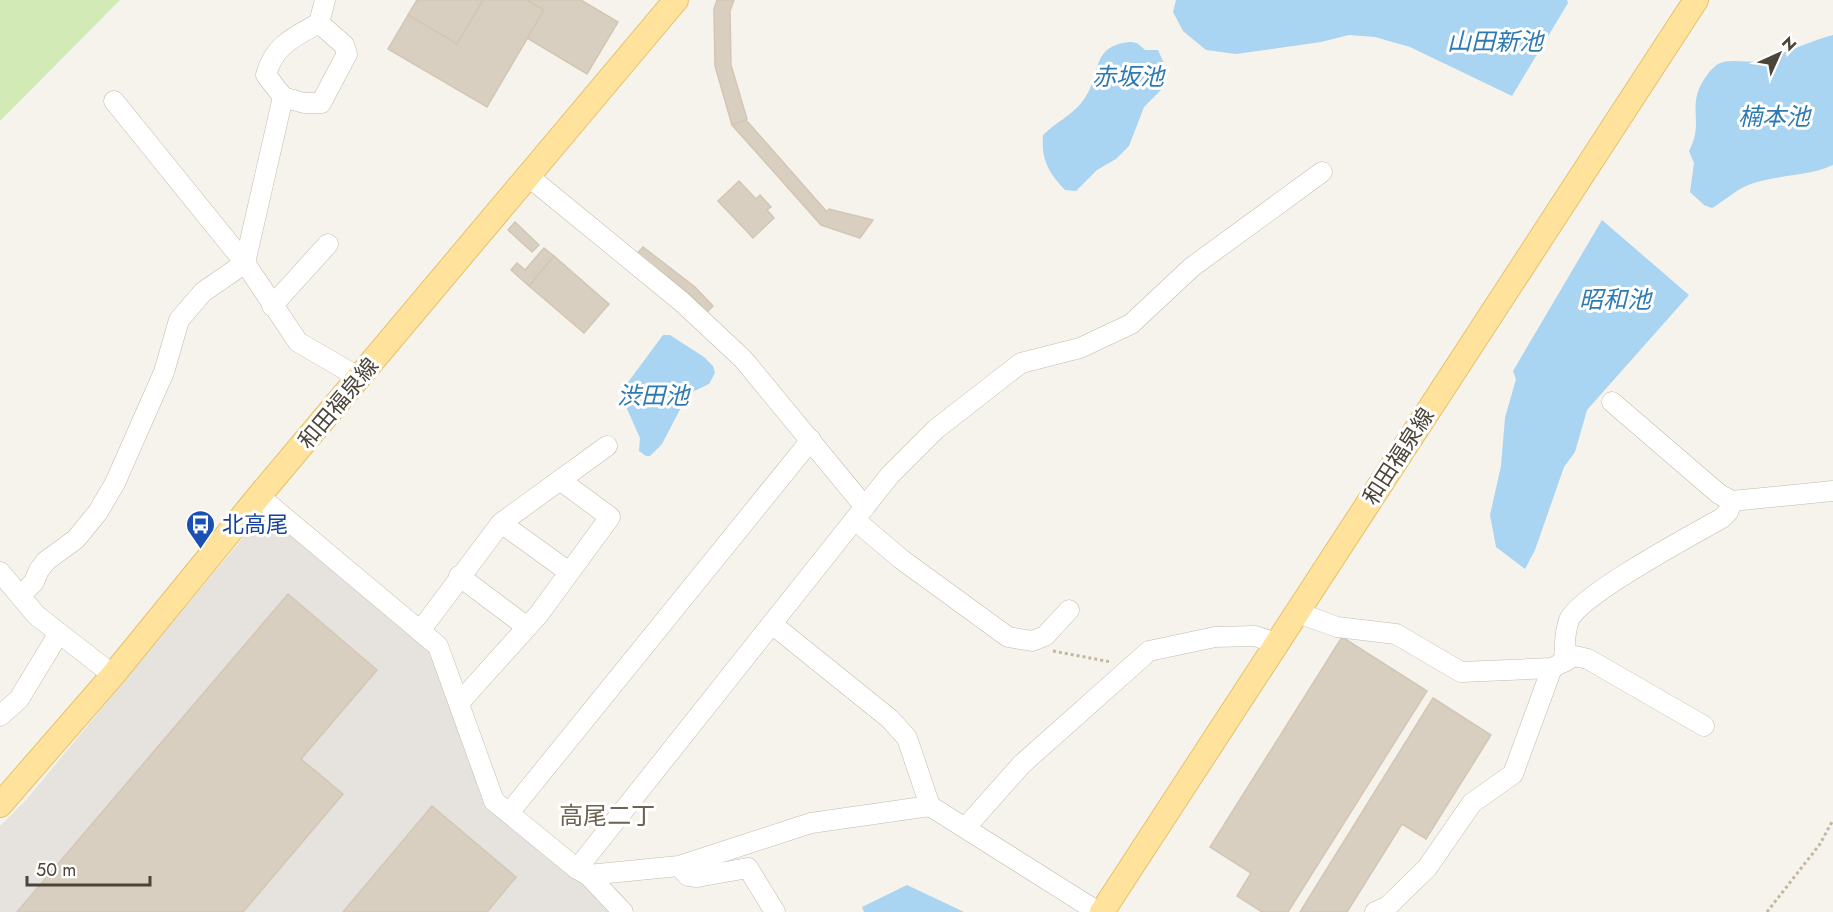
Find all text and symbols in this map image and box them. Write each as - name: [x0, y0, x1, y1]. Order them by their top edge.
- water label: 山田新池: [1447, 24, 1545, 59]
- north arrow: [1749, 24, 1809, 84]
- text: N: [1777, 31, 1802, 56]
- water label: 赤坂池: [1092, 59, 1166, 94]
- water label: 楠本池: [1738, 99, 1812, 134]
- water label: 昭和池: [1579, 282, 1653, 317]
- street label: 和田福泉線: [290, 351, 386, 455]
- water label: 渋田池: [617, 378, 691, 413]
- street label: 和田福泉線: [1355, 401, 1441, 511]
- bus stop icon: 北高尾: [185, 508, 217, 550]
- place label: 北高尾: [222, 508, 288, 540]
- district label: 高尾二丁: [559, 798, 655, 833]
- scale bar: [27, 849, 150, 887]
- text: 50 m: [36, 857, 76, 883]

